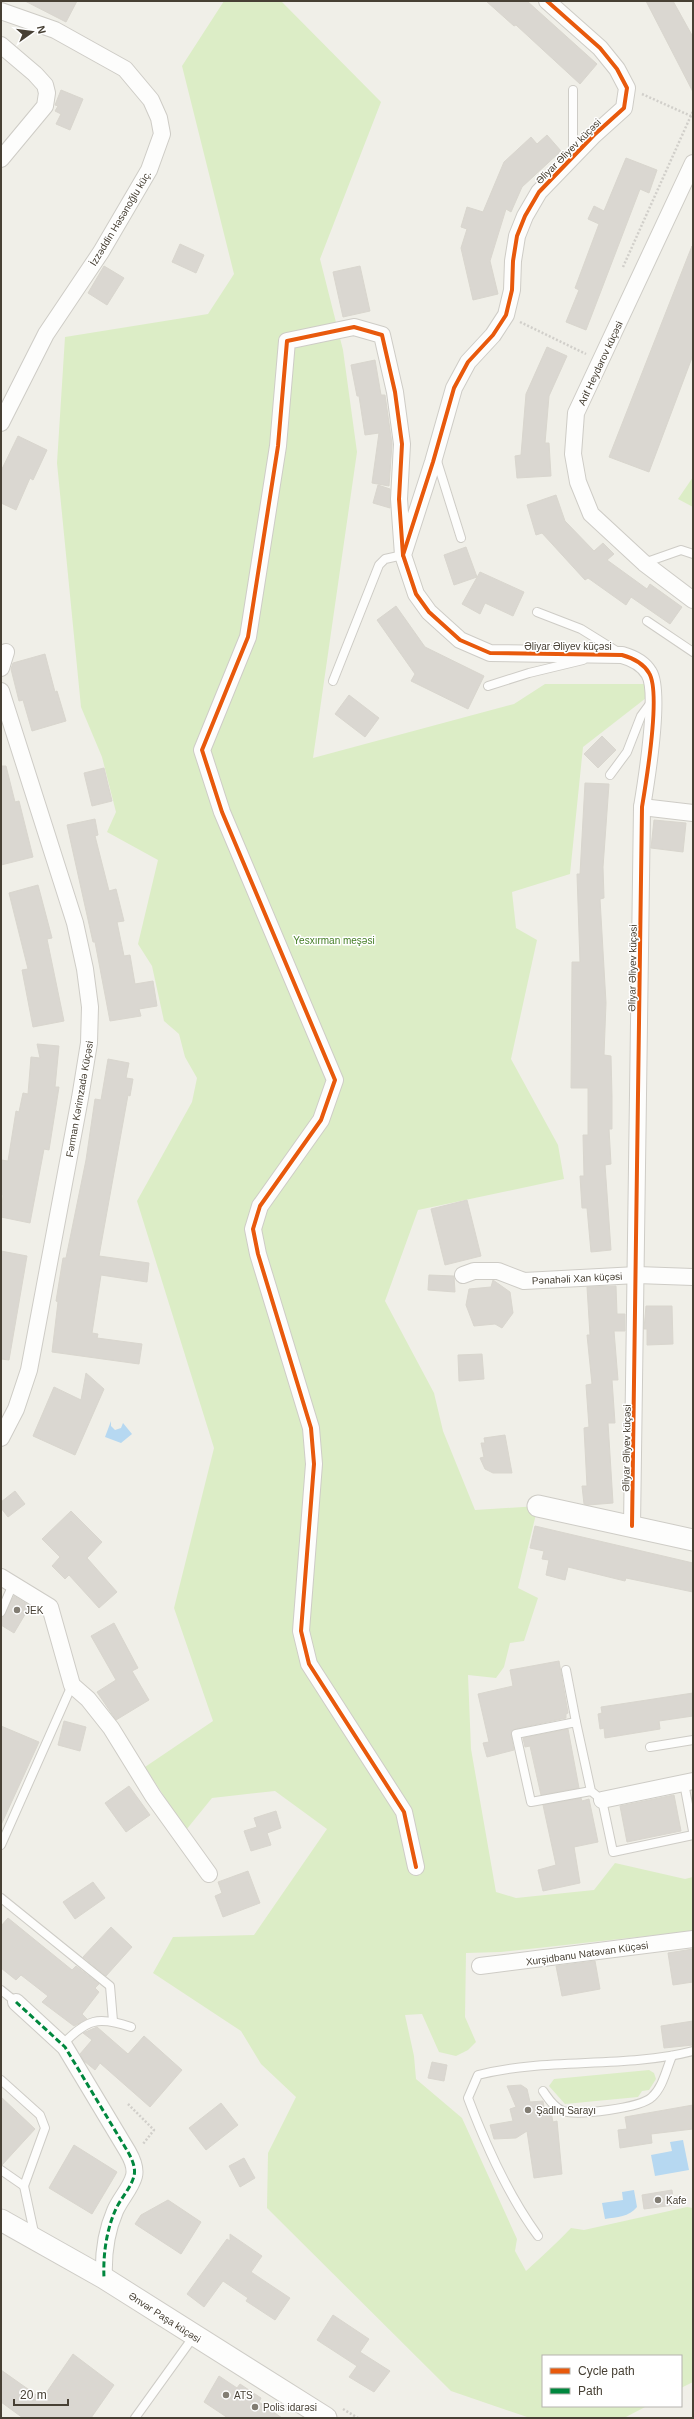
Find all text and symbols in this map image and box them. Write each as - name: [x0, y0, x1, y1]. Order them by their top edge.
- north arrow: [12, 12, 52, 52]
- text: N: [35, 24, 48, 35]
- street label: Əliyar Əliyev küçəsi: [534, 117, 603, 186]
- street label: İzzəddin Həsənoğlu küç.: [87, 168, 153, 268]
- street label: Arif Heydərov küçəsi: [576, 319, 625, 407]
- street label: Əliyar Əliyev küçəsi: [524, 641, 612, 652]
- street label: Əliyar Əliyev küçəsi: [626, 924, 639, 1012]
- park label: Yesxırman meşəsi: [293, 935, 375, 946]
- street label: Fərman Kərimzadə Küçəsi: [64, 1040, 95, 1158]
- street label: Pənahəli Xan küçəsi: [531, 1271, 623, 1286]
- street label: Əliyar Əliyev küçəsi: [620, 1404, 633, 1492]
- marker: JEK: [12, 1605, 22, 1615]
- place label: JEK: [25, 1605, 44, 1616]
- street label: Xurşidbanu Natəvan Küçəsi: [525, 1939, 649, 1968]
- marker: Şadlıq Sarayı: [523, 2105, 533, 2115]
- place label: Şadlıq Sarayı: [536, 2105, 596, 2116]
- marker: Kafe: [653, 2195, 663, 2205]
- place label: Kafe: [666, 2195, 687, 2206]
- street label: Ənvər Paşa küçəsi: [127, 2290, 203, 2345]
- legend: [542, 2355, 682, 2407]
- text: Cycle path: [578, 2364, 635, 2378]
- scale bar: [14, 2381, 68, 2407]
- text: Path: [578, 2384, 603, 2398]
- text: 20 m: [20, 2388, 47, 2402]
- marker: ATS: [221, 2390, 231, 2400]
- place label: ATS: [234, 2390, 253, 2401]
- marker: Polis idarəsi: [250, 2402, 260, 2412]
- place label: Polis idarəsi: [263, 2402, 317, 2413]

